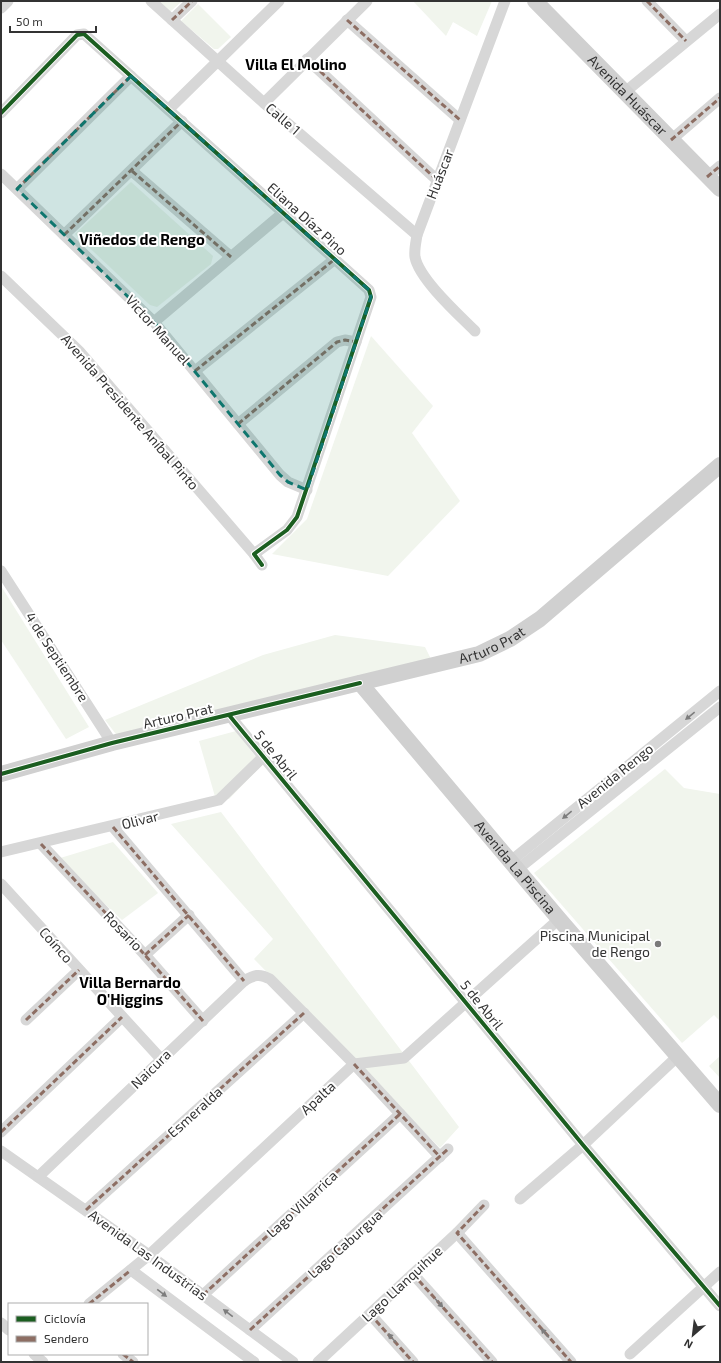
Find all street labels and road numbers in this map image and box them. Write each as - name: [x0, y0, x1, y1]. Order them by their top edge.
- street label: Avenida Huáscar: [585, 51, 671, 139]
- street label: Calle 1: [263, 99, 304, 138]
- street label: Huáscar: [422, 146, 457, 201]
- street label: Eliana Díaz Pino: [264, 179, 350, 259]
- street label: Victor Manuel: [123, 291, 195, 369]
- street label: Avenida Presidente Aníbal Pinto: [58, 330, 203, 493]
- street label: 4 de Septiembre: [22, 609, 93, 705]
- street label: Arturo Prat: [457, 623, 528, 667]
- street label: Arturo Prat: [141, 699, 214, 732]
- street label: 5 de Abril: [251, 726, 302, 784]
- street label: Avenida Rengo: [573, 740, 656, 812]
- street label: Olivar: [120, 807, 161, 832]
- street label: Avenida La Piscina: [472, 817, 560, 917]
- street label: Rosario: [100, 907, 146, 954]
- street label: Coínco: [36, 923, 77, 966]
- street label: 5 de Abril: [457, 976, 508, 1034]
- street label: Naicura: [127, 1045, 174, 1092]
- street label: Apalta: [297, 1077, 339, 1118]
- street label: Esmeralda: [164, 1083, 226, 1141]
- street label: Lago Villarrica: [263, 1167, 341, 1241]
- street label: Avenida Las Industrias: [85, 1206, 211, 1303]
- street label: Lago Caburgua: [304, 1206, 385, 1282]
- street label: Lago Llanquihue: [358, 1242, 445, 1325]

